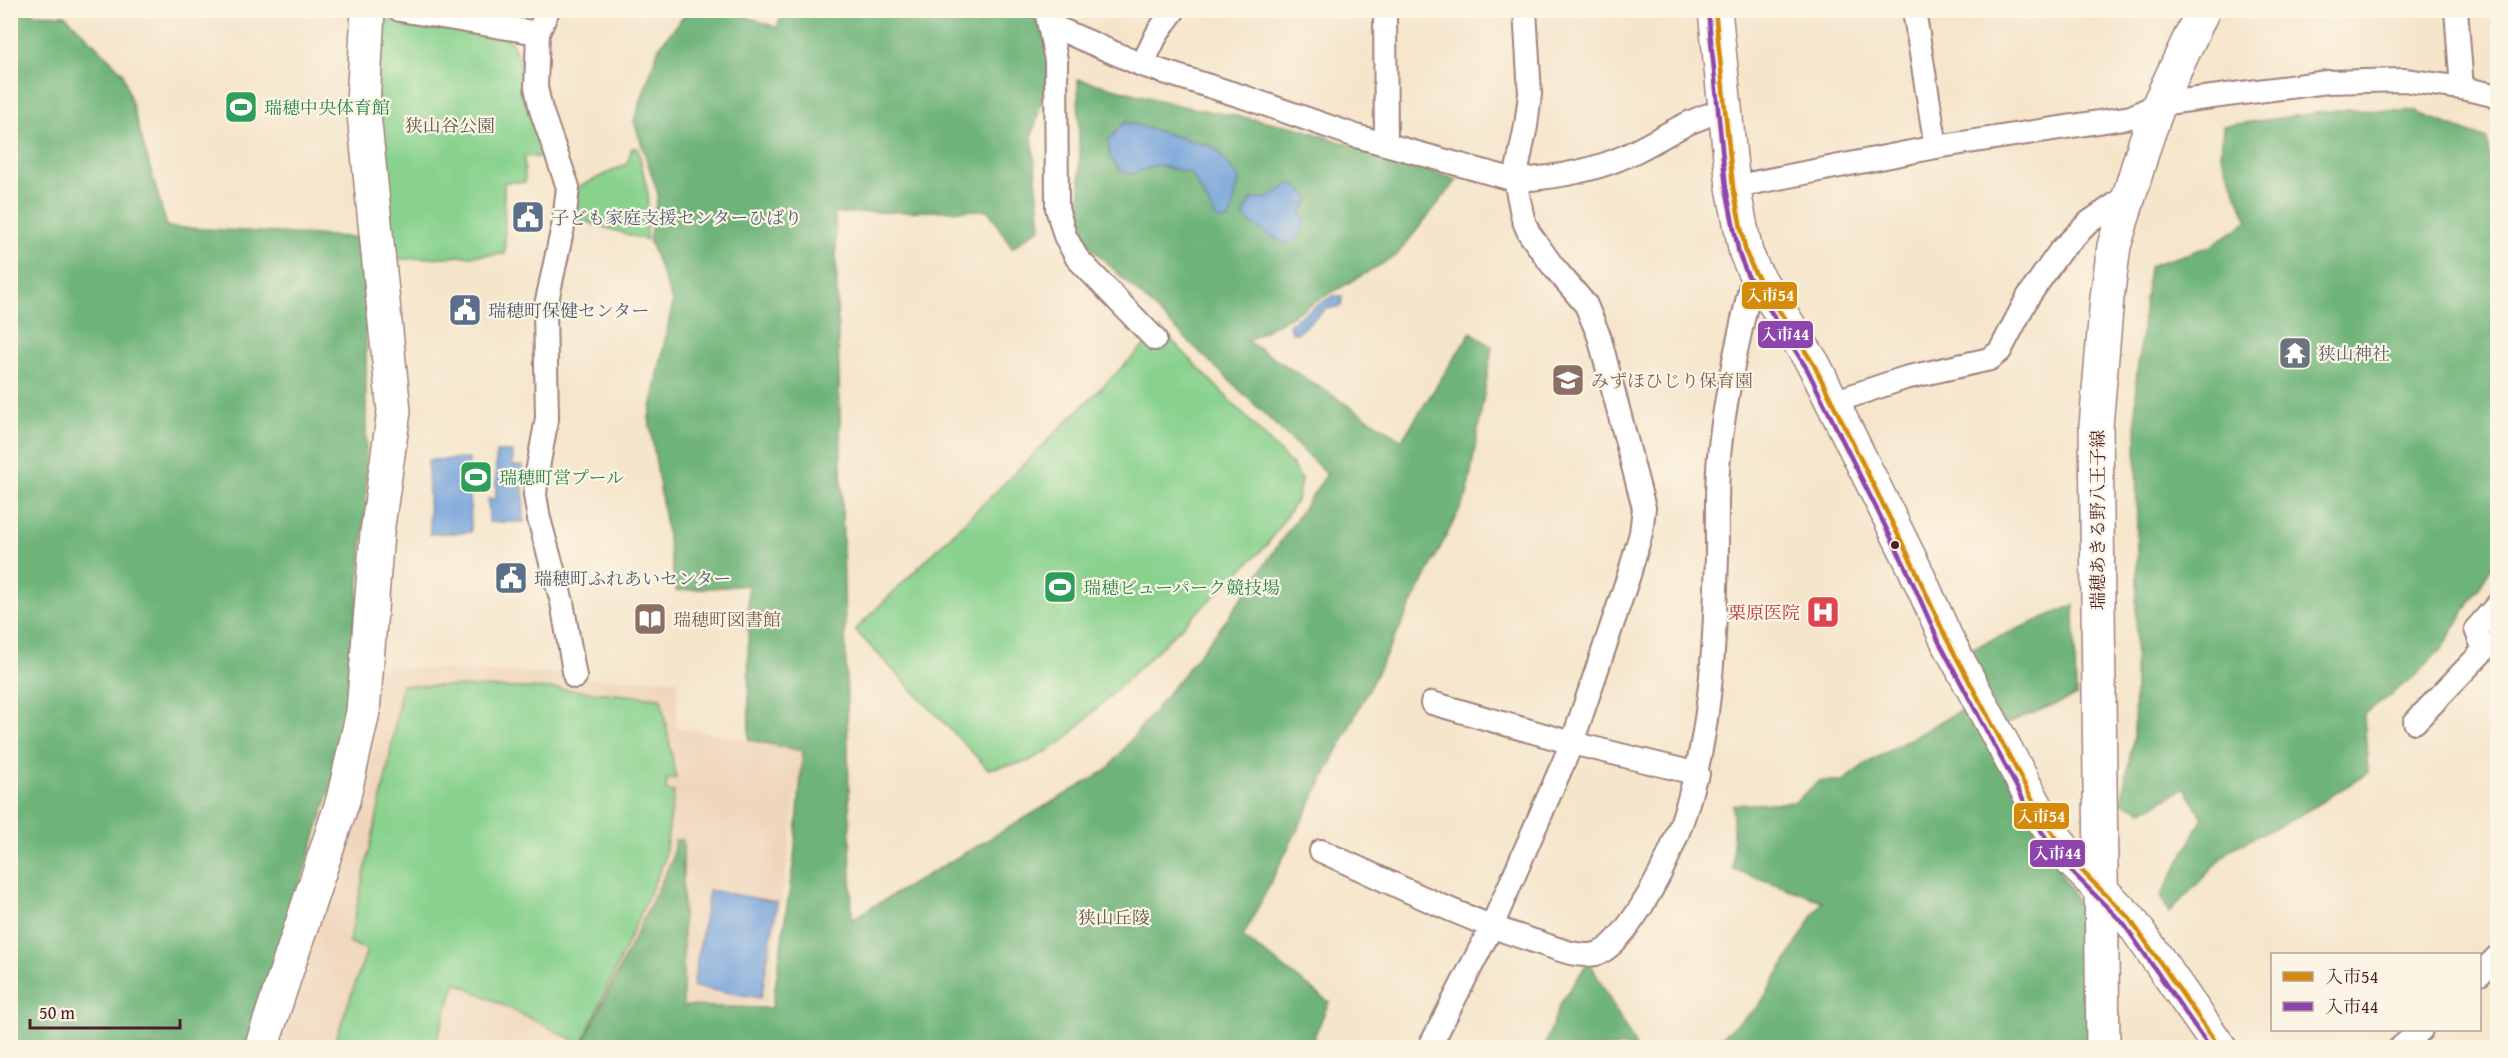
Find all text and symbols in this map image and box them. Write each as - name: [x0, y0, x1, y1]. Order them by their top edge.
- sports icon: 瑞穂中央体育館: [223, 89, 259, 125]
- place label: 瑞穂中央体育館: [264, 94, 390, 121]
- park label: 狭山谷公園: [405, 112, 495, 139]
- public building icon: 子ども家庭支援センターひばり: [510, 199, 546, 235]
- place label: 子ども家庭支援センターひばり: [551, 204, 802, 231]
- line badge: 入市54: [1741, 281, 1798, 310]
- text: 入市54: [1746, 283, 1794, 307]
- public building icon: 瑞穂町保健センター: [447, 292, 483, 328]
- place label: 瑞穂町保健センター: [488, 297, 649, 324]
- line badge: 入市44: [1757, 320, 1814, 349]
- text: 入市44: [1761, 322, 1809, 346]
- temple icon: 狭山神社: [2277, 335, 2313, 371]
- place label: 狭山神社: [2318, 340, 2390, 367]
- school or university icon: みずほひじり保育園: [1550, 362, 1586, 398]
- place label: みずほひじり保育園: [1591, 367, 1753, 394]
- street label: 瑞穂あきる野八王子線: [2084, 430, 2111, 610]
- sports icon: 瑞穂町営プール: [458, 459, 494, 495]
- place label: 瑞穂町営プール: [499, 464, 624, 491]
- unlabelled marker: [1889, 539, 1901, 551]
- public building icon: 瑞穂町ふれあいセンター: [493, 560, 529, 596]
- place label: 瑞穂町ふれあいセンター: [534, 565, 731, 592]
- sports icon: 瑞穂ビューパーク競技場: [1042, 569, 1078, 605]
- place label: 瑞穂ビューパーク競技場: [1083, 574, 1280, 601]
- hospital icon: 栗原医院: [1805, 594, 1841, 630]
- place label: 栗原医院: [1728, 599, 1800, 626]
- library icon: 瑞穂町図書館: [632, 601, 668, 637]
- place label: 瑞穂町図書館: [673, 606, 781, 633]
- line badge: 入市54: [2013, 802, 2070, 830]
- text: 入市54: [2017, 804, 2065, 828]
- line badge: 入市44: [2029, 839, 2086, 868]
- text: 入市44: [2033, 841, 2081, 865]
- park label: 狭山丘陵: [1078, 904, 1150, 931]
- legend: [2271, 953, 2481, 1031]
- text: 入市54: [2325, 963, 2378, 990]
- scale bar: [30, 992, 180, 1030]
- text: 入市44: [2325, 993, 2378, 1020]
- text: 50 m: [39, 999, 75, 1026]

